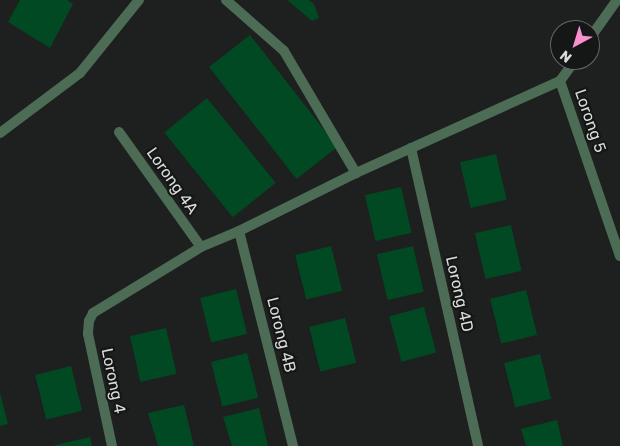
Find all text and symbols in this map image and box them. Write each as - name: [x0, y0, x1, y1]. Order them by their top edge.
- north arrow: [550, 20, 600, 70]
- text: N: [557, 46, 575, 66]
- street label: Lorong 5: [570, 87, 610, 155]
- street label: Lorong 4A: [142, 144, 202, 218]
- street label: Lorong 4D: [441, 254, 477, 334]
- street label: Lorong 4B: [262, 295, 300, 375]
- street label: Lorong 4: [97, 347, 129, 415]

